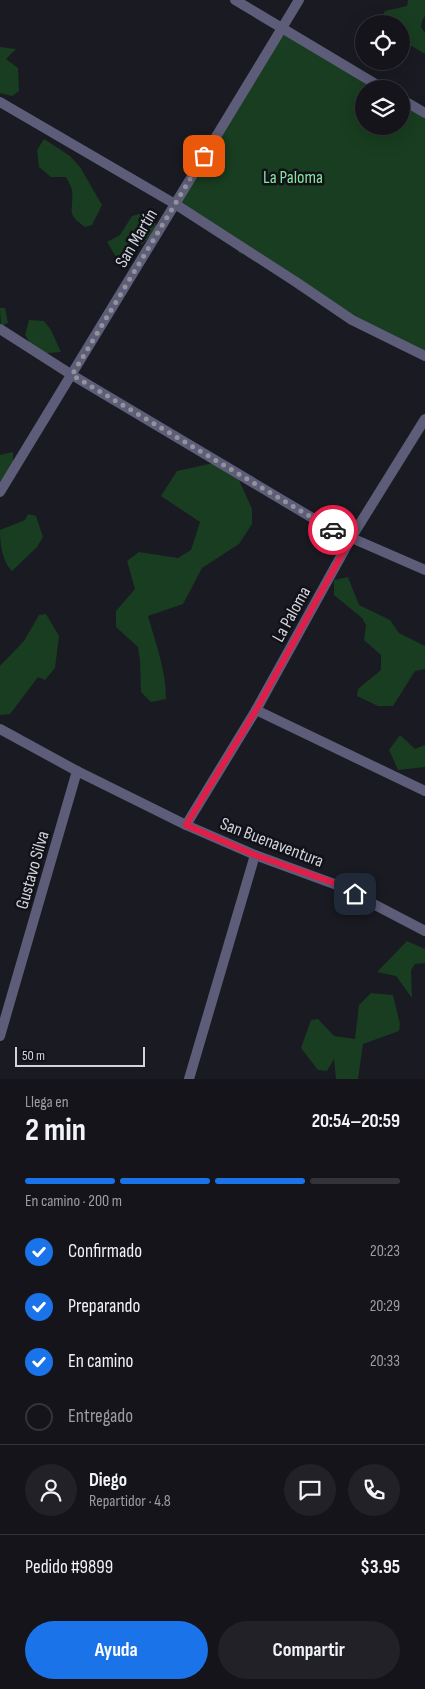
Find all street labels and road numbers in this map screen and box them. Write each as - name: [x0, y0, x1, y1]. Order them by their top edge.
- street label: San Martín: [111, 205, 162, 271]
- street label: La Paloma: [268, 583, 315, 646]
- street label: San Buenaventura: [217, 813, 327, 872]
- street label: Gustavo Silva: [11, 829, 54, 912]

